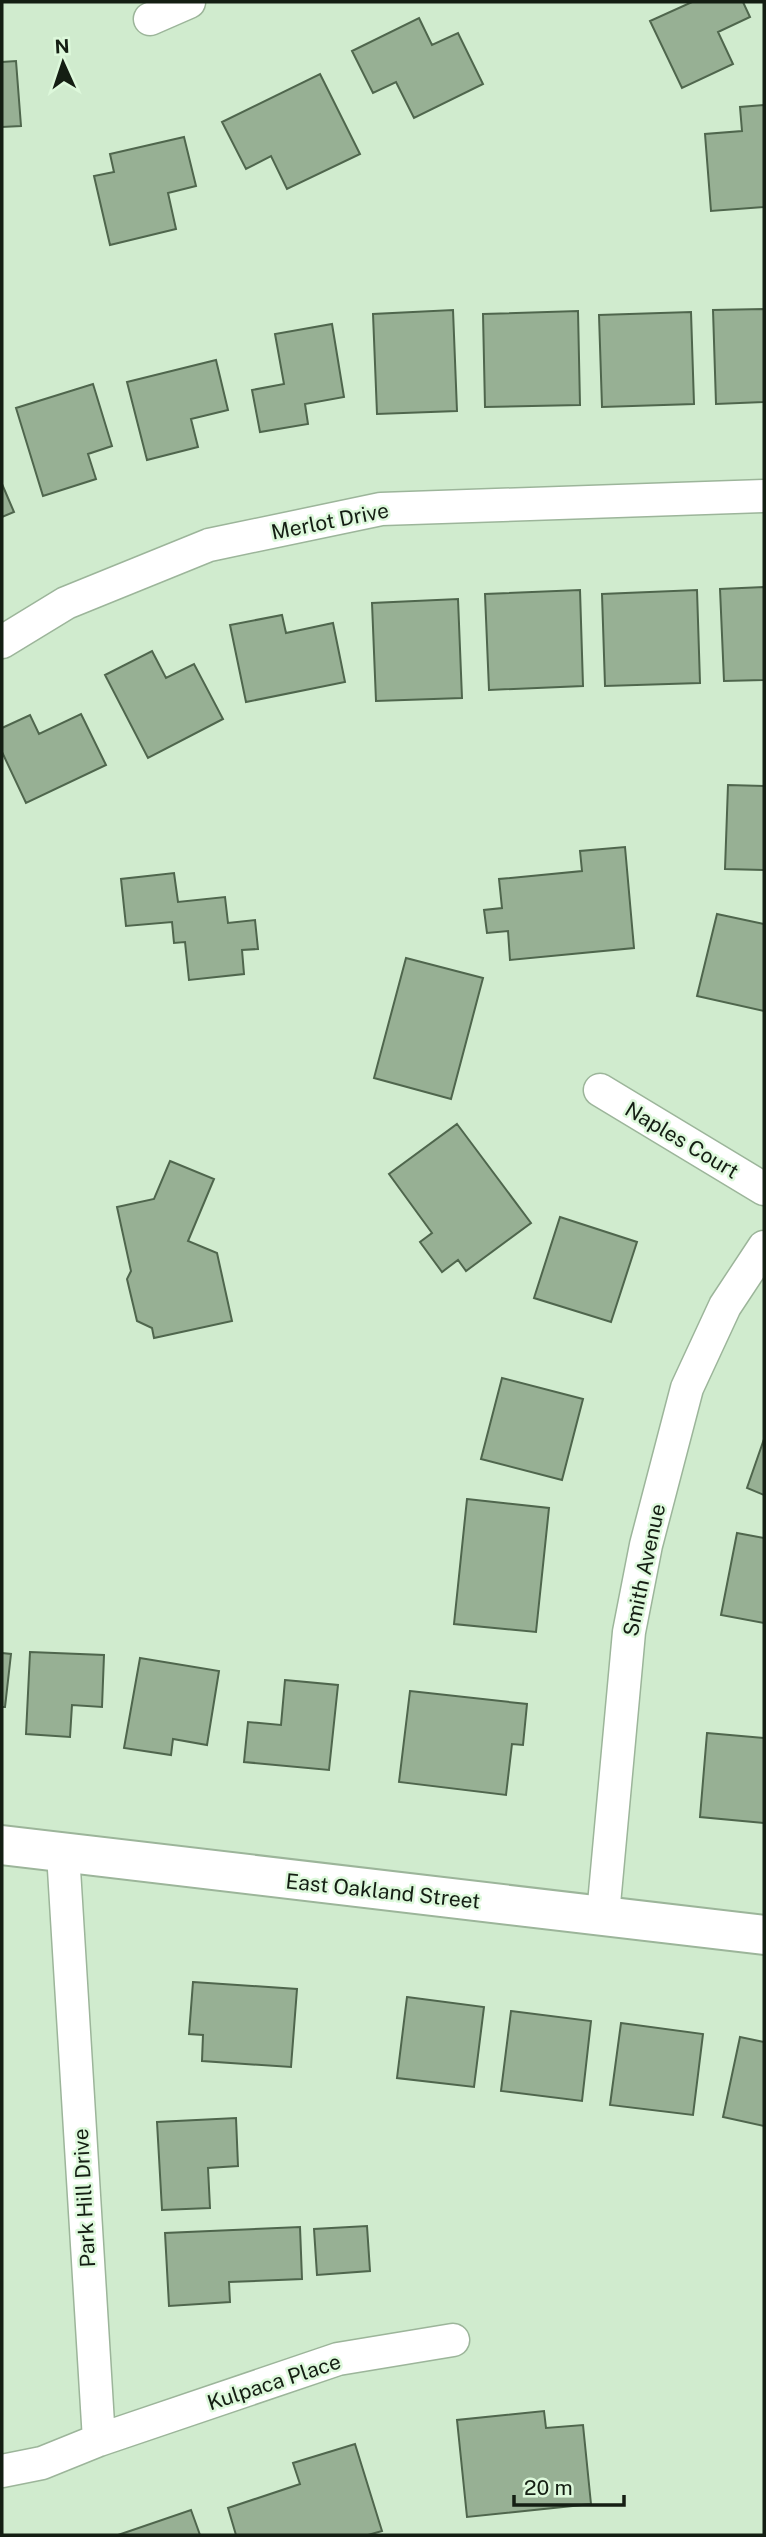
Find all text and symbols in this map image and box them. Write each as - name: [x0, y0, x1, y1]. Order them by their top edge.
- north arrow: [28, 28, 98, 98]
- text: N: [54, 35, 70, 57]
- street label: Merlot Drive: [269, 497, 391, 545]
- street label: Naples Court: [621, 1096, 743, 1184]
- street label: Smith Avenue: [618, 1501, 670, 1639]
- street label: East Oakland Street: [284, 1868, 482, 1914]
- street label: Park Hill Drive: [68, 2128, 100, 2268]
- street label: Kulpaca Place: [204, 2349, 344, 2415]
- scale bar: [514, 2464, 624, 2508]
- text: 20 m: [524, 2475, 573, 2500]

